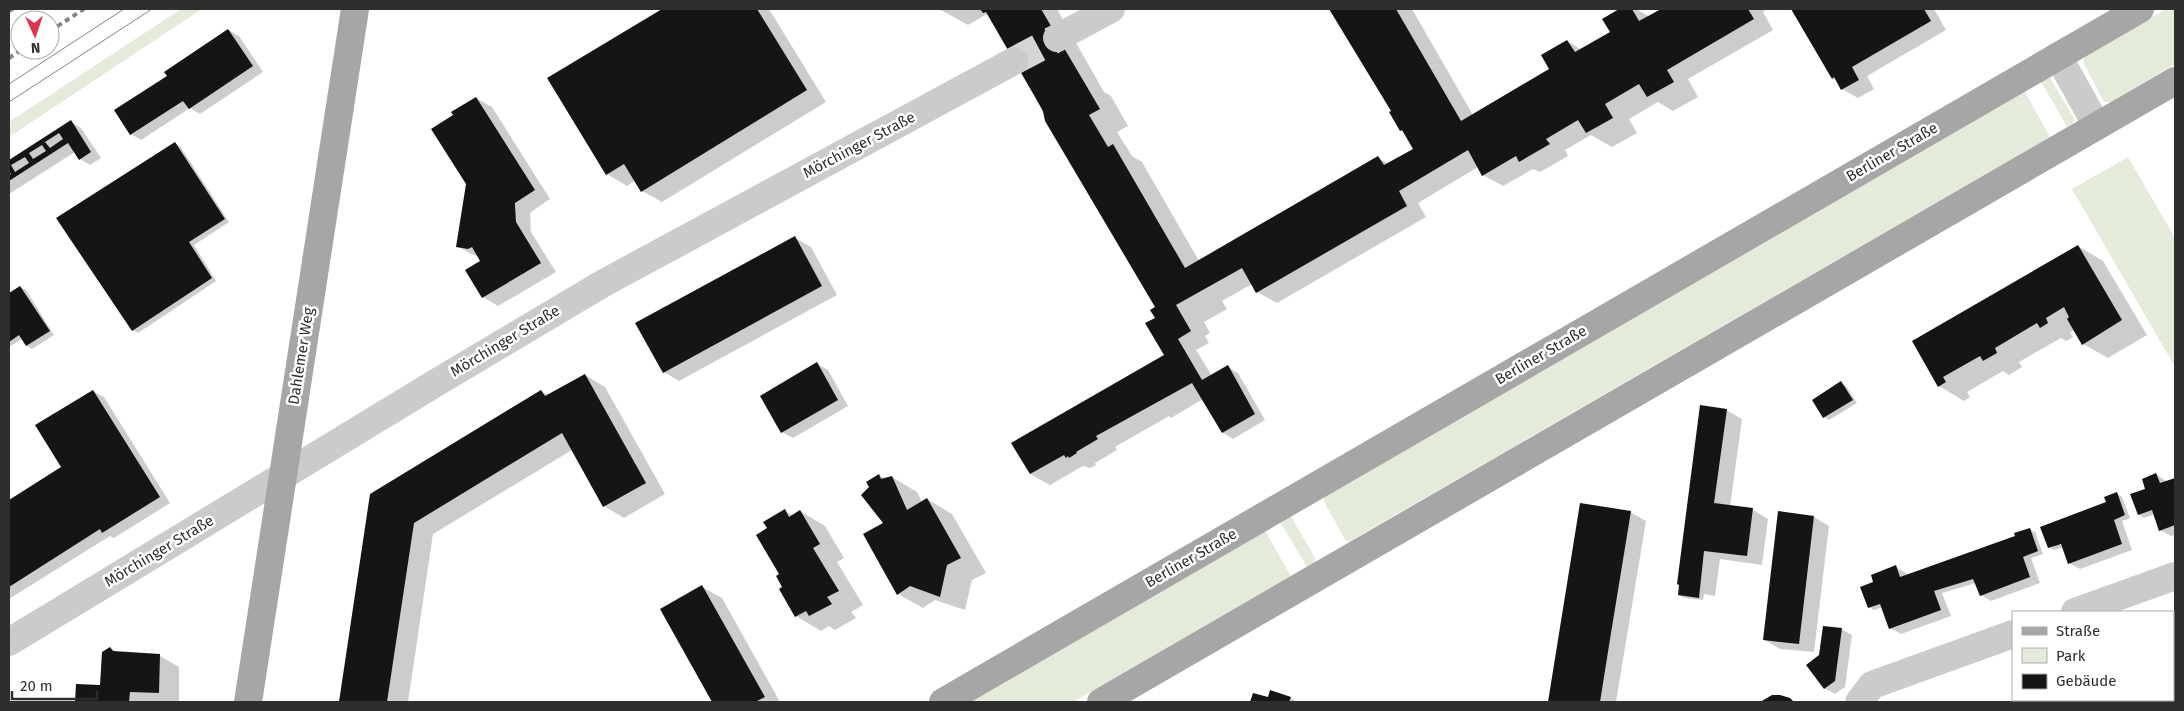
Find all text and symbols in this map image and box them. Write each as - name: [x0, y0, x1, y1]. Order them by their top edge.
- north arrow: [10, 10, 60, 60]
- text: N: [31, 39, 41, 56]
- street label: Mörchinger Straße: [800, 108, 918, 182]
- street label: Berliner Straße: [1843, 119, 1941, 185]
- street label: Mörchinger Straße: [447, 301, 563, 381]
- street label: Dahlemer Weg: [284, 306, 318, 406]
- street label: Berliner Straße: [1492, 322, 1590, 388]
- street label: Mörchinger Straße: [101, 511, 217, 591]
- street label: Berliner Straße: [1142, 525, 1240, 591]
- legend: [2012, 611, 2174, 701]
- text: Straße: [2056, 622, 2100, 640]
- text: Park: [2056, 647, 2086, 665]
- scale bar: [12, 668, 98, 700]
- text: Gebäude: [2056, 672, 2116, 690]
- text: 20 m: [20, 677, 53, 695]

